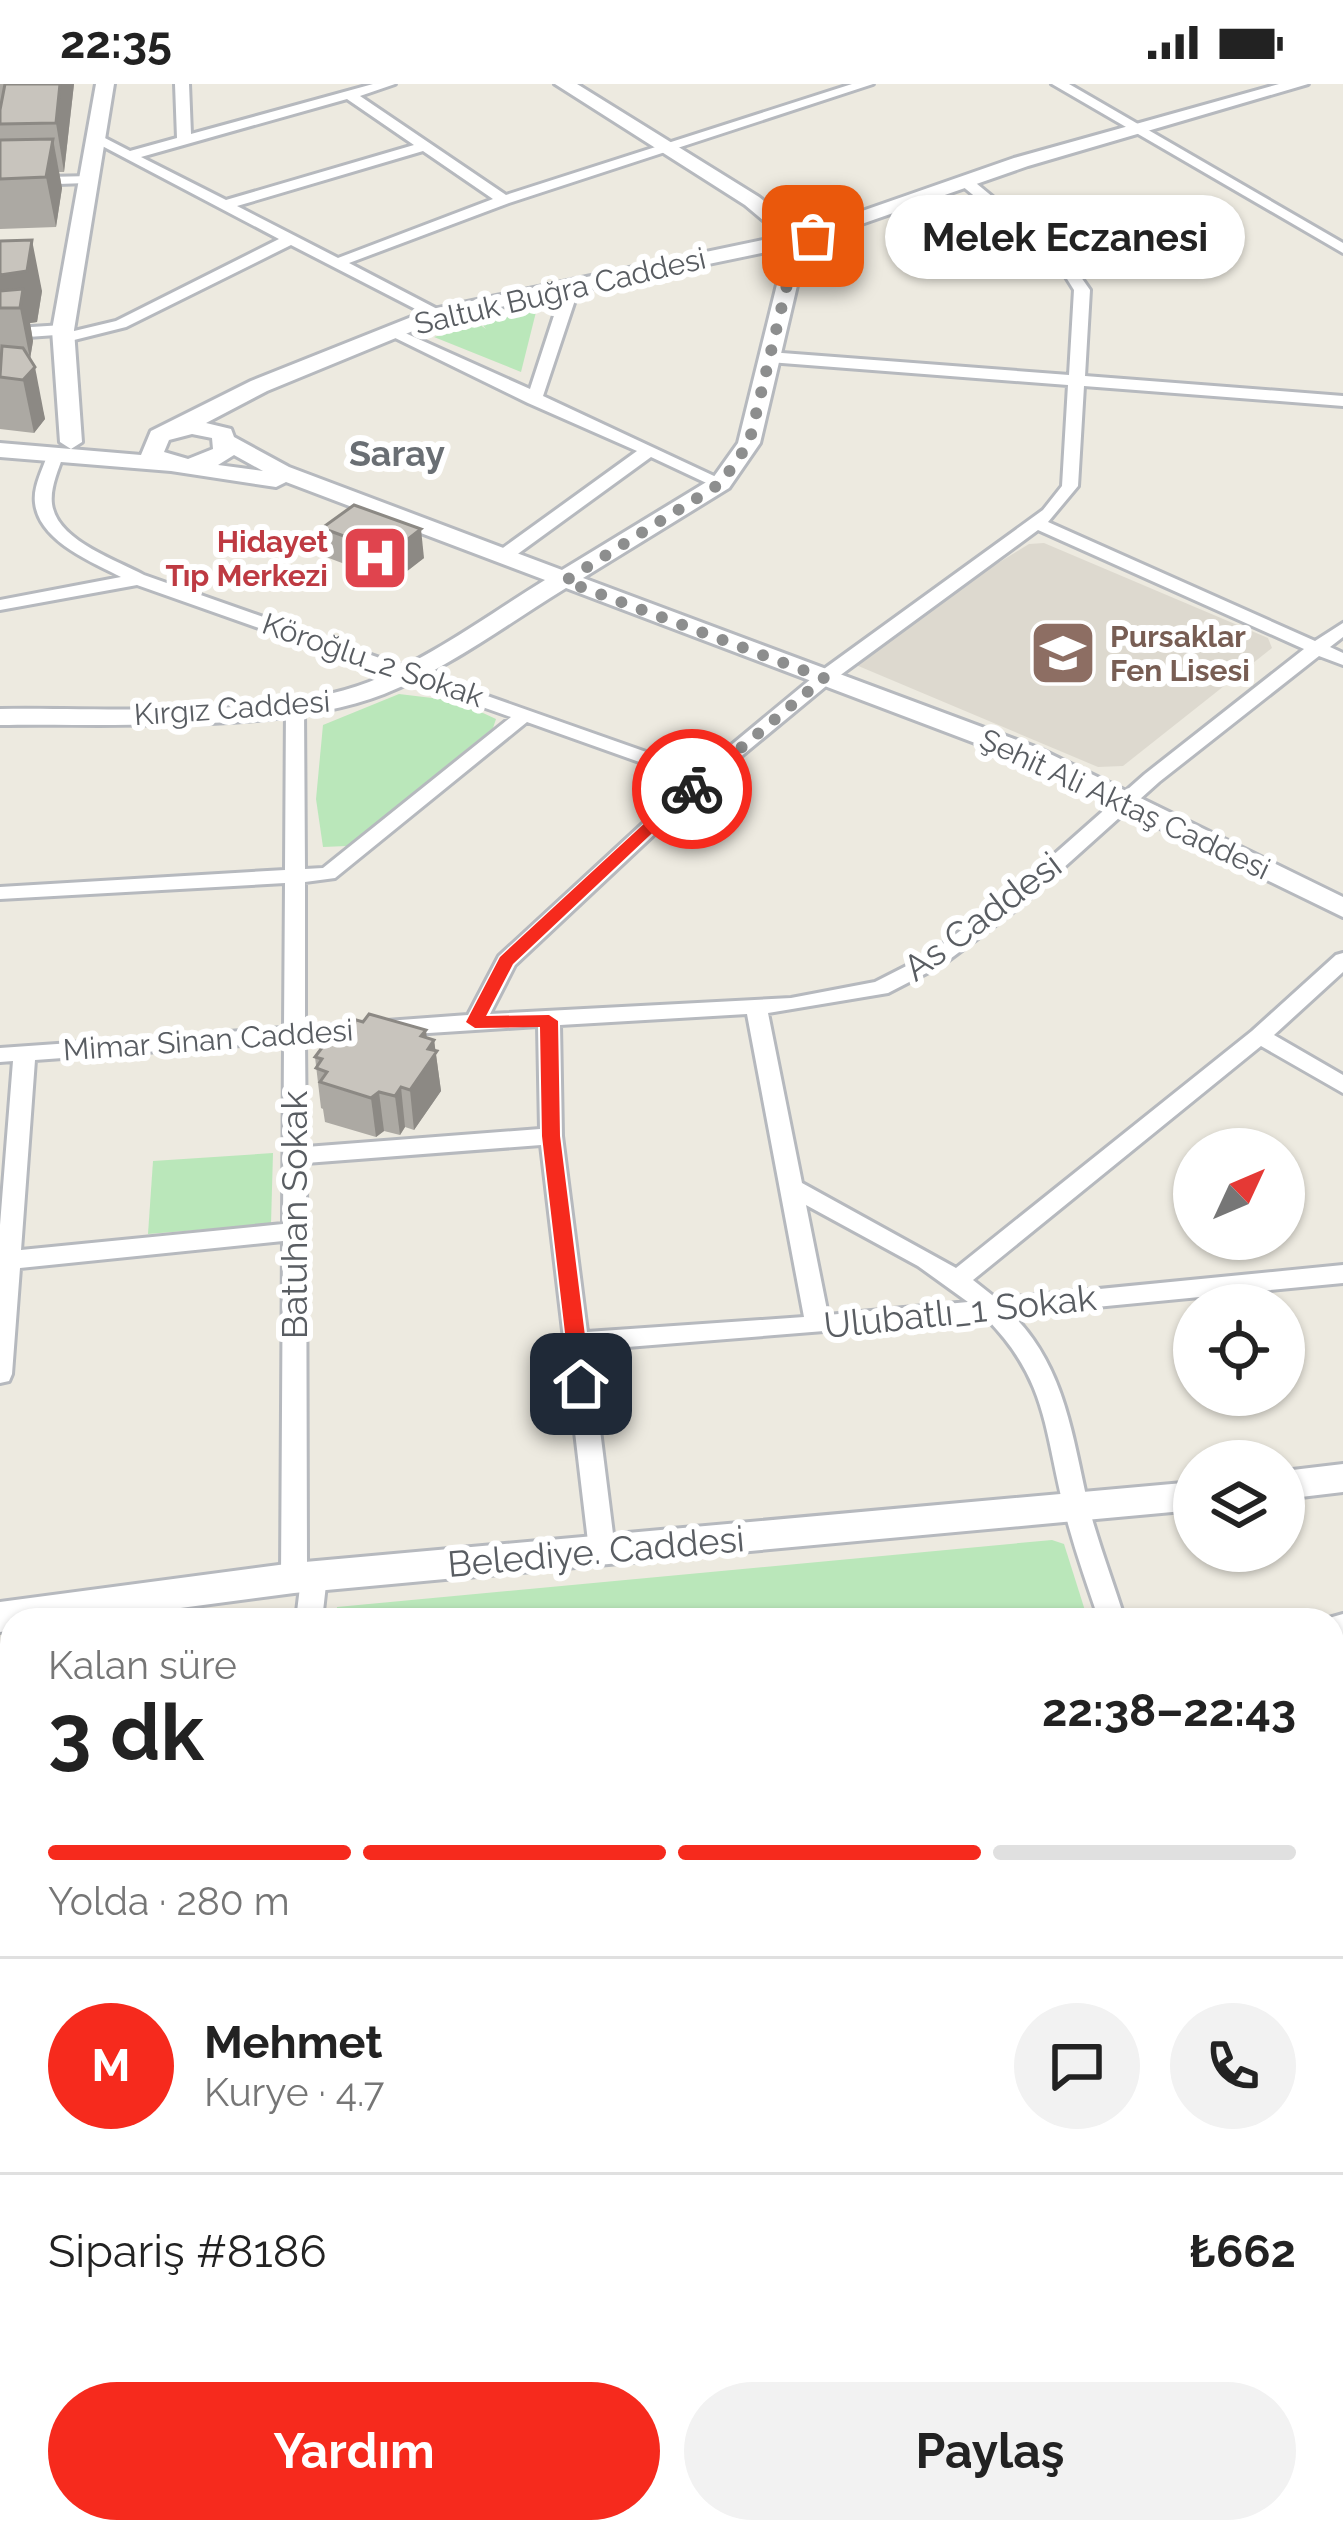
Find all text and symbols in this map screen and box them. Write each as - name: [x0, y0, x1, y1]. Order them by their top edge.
- text: 22:35: [60, 16, 172, 69]
- pin: [762, 185, 864, 287]
- callout: Melek Eczanesi: [885, 194, 1245, 278]
- icon: bag: [780, 203, 846, 269]
- text: Melek Eczanesi: [922, 214, 1208, 260]
- street label: Saltuk Buğra Caddesi: [411, 240, 709, 342]
- district label: Saray: [349, 432, 445, 474]
- hospital icon: Hidayet Tıp Merkezi: [340, 523, 410, 593]
- place label: Hidayet Tıp Merkezi: [166, 524, 328, 593]
- street label: Köroğlu_2 Sokak: [258, 606, 488, 714]
- school or university icon: Pursaklar Fen Lisesi: [1028, 618, 1098, 688]
- place label: Pursaklar Fen Lisesi: [1110, 619, 1250, 688]
- street label: Kırgız Caddesi: [133, 684, 331, 732]
- street label: Şehit Ali Aktaş Caddesi: [974, 721, 1276, 887]
- courier: [632, 729, 752, 849]
- icon: bike: [659, 756, 725, 822]
- street label: As Caddesi: [895, 843, 1069, 989]
- street label: Mimar Sinan Caddesi: [62, 1012, 354, 1068]
- street label: Batuhan Sokak: [273, 1091, 315, 1339]
- north arrow: [1173, 1128, 1305, 1260]
- map controls: [1173, 1128, 1305, 1572]
- street label: Ulubatlı_1 Sokak: [822, 1276, 1098, 1346]
- button: locate: [1173, 1284, 1305, 1416]
- pin: [530, 1333, 632, 1435]
- icon: home: [548, 1351, 614, 1417]
- button: layers: [1173, 1440, 1305, 1572]
- street label: Belediye. Caddesi: [446, 1517, 746, 1585]
- text: Kalan süre: [48, 1642, 237, 1688]
- text: 22:38–22:43: [1042, 1684, 1296, 1737]
- text: 3 dk: [48, 1687, 204, 1778]
- text: Yolda · 280 m: [48, 1878, 290, 1924]
- button: chat: [1014, 2003, 1140, 2129]
- button: phone: [1170, 2003, 1296, 2129]
- text: Mehmet: [204, 2016, 383, 2069]
- text: M: [92, 2039, 130, 2092]
- text: Kurye · 4.7: [204, 2069, 384, 2115]
- text: Sipariş #8186: [48, 2225, 327, 2278]
- text: ₺662: [1189, 2225, 1296, 2278]
- button: Yardım: [48, 2382, 660, 2520]
- button: Paylaş: [684, 2382, 1296, 2520]

